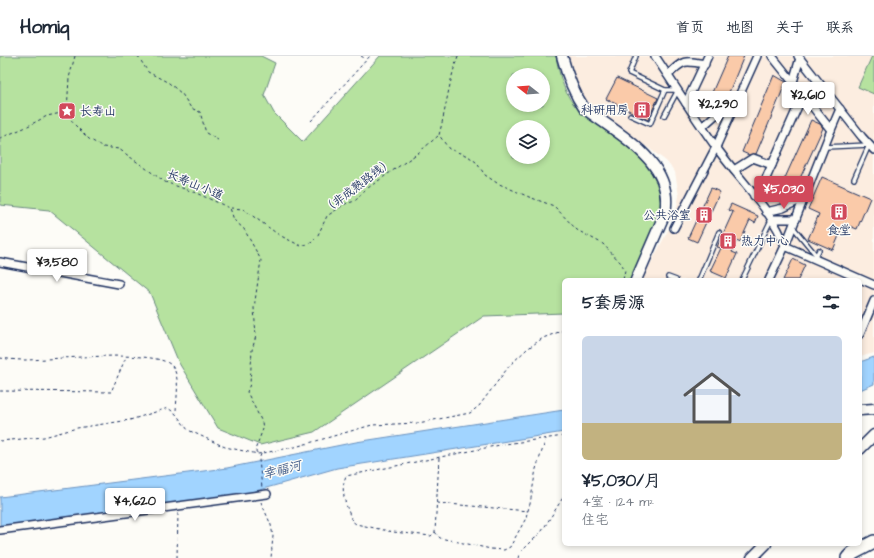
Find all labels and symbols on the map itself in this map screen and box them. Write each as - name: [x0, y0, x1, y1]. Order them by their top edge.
- north arrow: [506, 68, 550, 112]
- pin: ¥2,610: [775, 82, 841, 116]
- pin: ¥2,290: [685, 91, 751, 125]
- building icon: 科研用房: [632, 100, 652, 120]
- place icon: 长寿山: [57, 101, 77, 121]
- place label: 科研用房: [581, 102, 629, 119]
- place label: 长寿山: [80, 103, 116, 120]
- street label: （非成熟路线）: [319, 154, 397, 218]
- street label: 长寿山小道: [164, 165, 226, 205]
- pin: ¥5,030: [751, 176, 817, 210]
- building icon: 食堂: [829, 202, 849, 222]
- building icon: 公共浴室: [694, 205, 714, 225]
- place label: 公共浴室: [643, 207, 691, 224]
- place label: 食堂: [827, 222, 851, 239]
- building icon: 热力中心: [718, 231, 738, 251]
- place label: 热力中心: [741, 233, 789, 250]
- pin: ¥3,580: [24, 249, 90, 283]
- water label: 幸福河: [261, 456, 305, 483]
- pin: ¥4,620: [102, 488, 168, 522]

